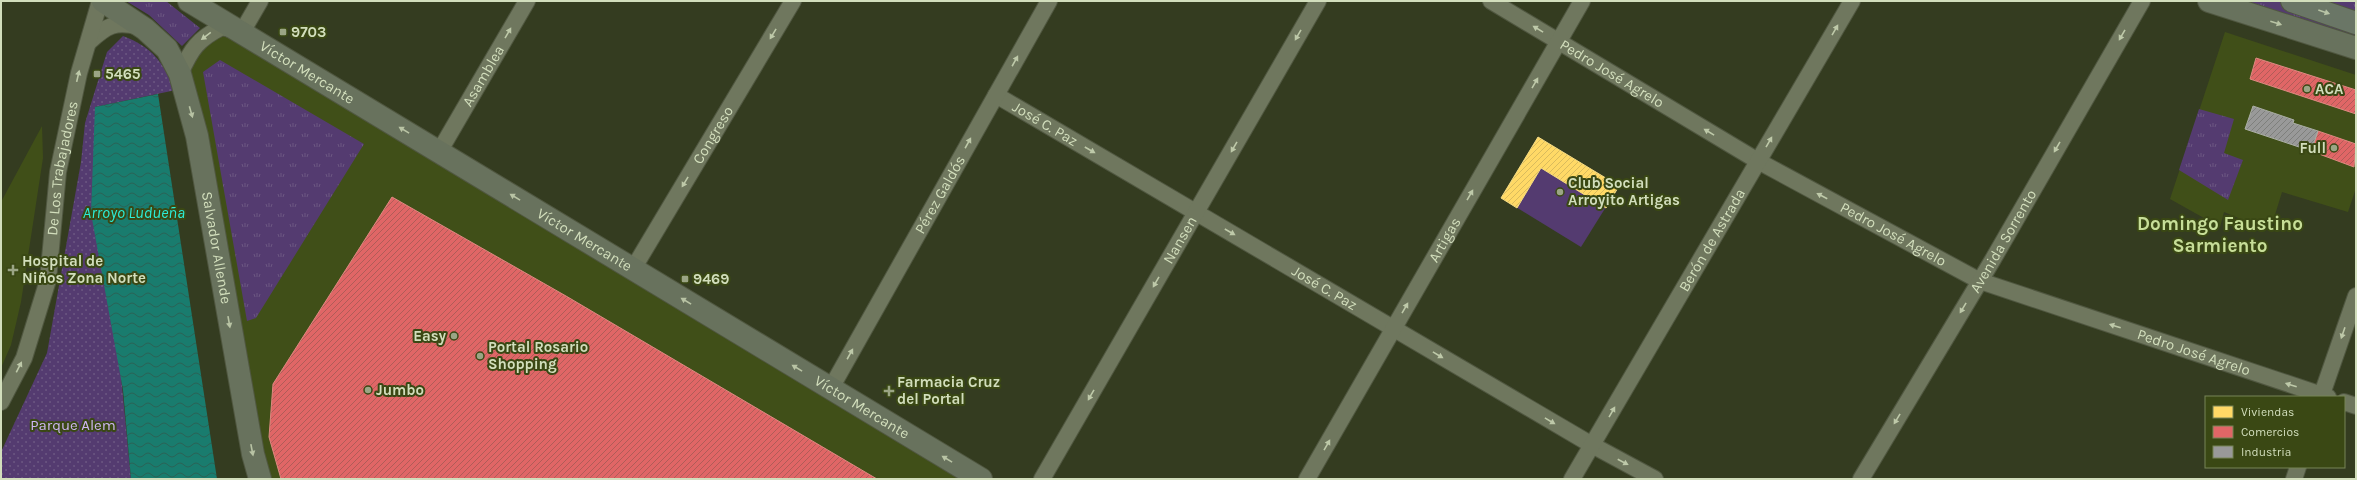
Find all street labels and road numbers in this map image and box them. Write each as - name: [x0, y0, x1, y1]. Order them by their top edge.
- street label: Pedro José Agrelo: [1557, 35, 1667, 112]
- street label: Víctor Mercante: [256, 37, 358, 108]
- street label: Asamblea: [458, 42, 508, 110]
- street label: José C. Paz: [1009, 98, 1081, 150]
- street label: De Los Trabajadores: [43, 99, 82, 236]
- street label: Congreso: [689, 103, 737, 167]
- street label: Pérez Galdós: [911, 152, 969, 237]
- street label: Berón de Astrada: [1675, 185, 1749, 295]
- street label: Avenida Sorrento: [1966, 186, 2040, 296]
- street label: Salvador Allende: [198, 190, 235, 305]
- street label: Pedro José Agrelo: [1837, 198, 1949, 270]
- street label: Víctor Mercante: [534, 204, 635, 275]
- street label: Nansen: [1159, 213, 1201, 267]
- street label: Artigas: [1425, 214, 1465, 265]
- street label: José C. Paz: [1289, 262, 1360, 314]
- street label: Pedro José Agrelo: [2135, 325, 2253, 379]
- street label: Víctor Mercante: [811, 372, 913, 443]

